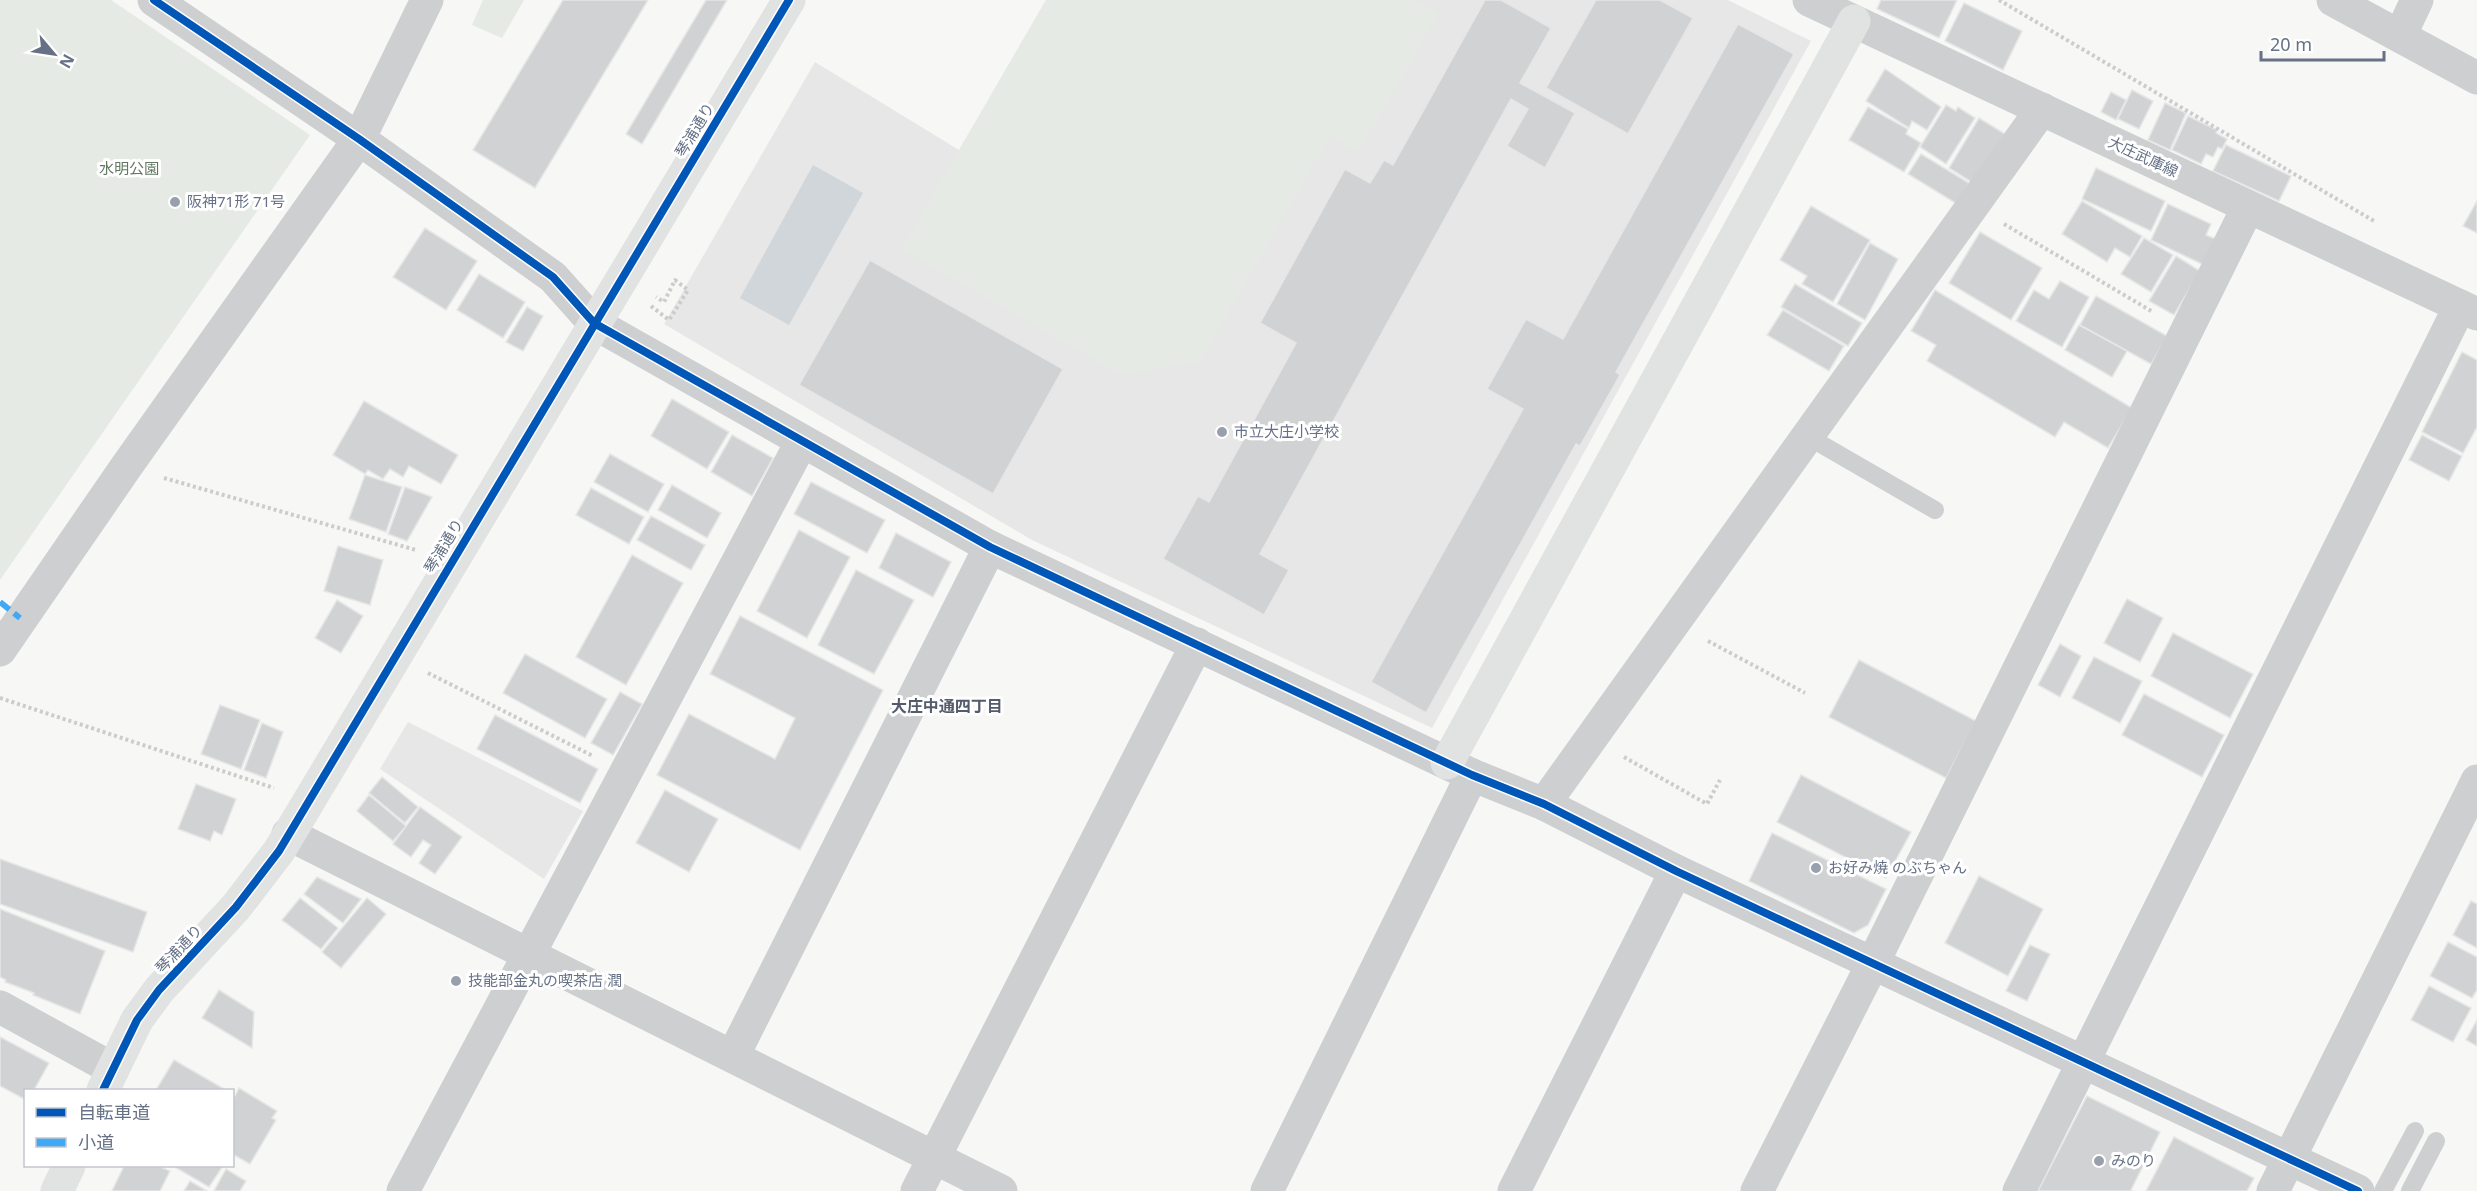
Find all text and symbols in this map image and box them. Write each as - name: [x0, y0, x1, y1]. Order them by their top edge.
- north arrow: [24, 24, 84, 84]
- scale bar: [2261, 24, 2384, 62]
- text: 20 m: [2270, 32, 2312, 56]
- text: N: [54, 50, 80, 72]
- street label: 琴浦通り: [670, 99, 718, 160]
- street label: 大庄武庫線: [2105, 131, 2182, 181]
- park label: 水明公園: [99, 158, 159, 178]
- place label: 阪神71形 71号: [187, 191, 285, 211]
- marker: 阪神71形 71号: [168, 195, 182, 209]
- place label: 市立大庄小学校: [1234, 421, 1339, 441]
- marker: 市立大庄小学校: [1215, 425, 1229, 439]
- street label: 琴浦通り: [419, 515, 467, 576]
- district label: 大庄中通四丁目: [891, 695, 1003, 717]
- place label: お好み焼 のぶちゃん: [1828, 857, 1967, 877]
- marker: お好み焼 のぶちゃん: [1809, 861, 1823, 875]
- street label: 琴浦通り: [150, 920, 206, 977]
- place label: 技能部金丸の喫茶店 潤: [468, 970, 622, 990]
- marker: 技能部金丸の喫茶店 潤: [449, 974, 463, 988]
- legend: [24, 1089, 234, 1167]
- text: 自転車道: [78, 1100, 150, 1124]
- text: 小道: [78, 1130, 114, 1154]
- place label: みのり: [2111, 1150, 2156, 1170]
- marker: みのり: [2092, 1154, 2106, 1168]

